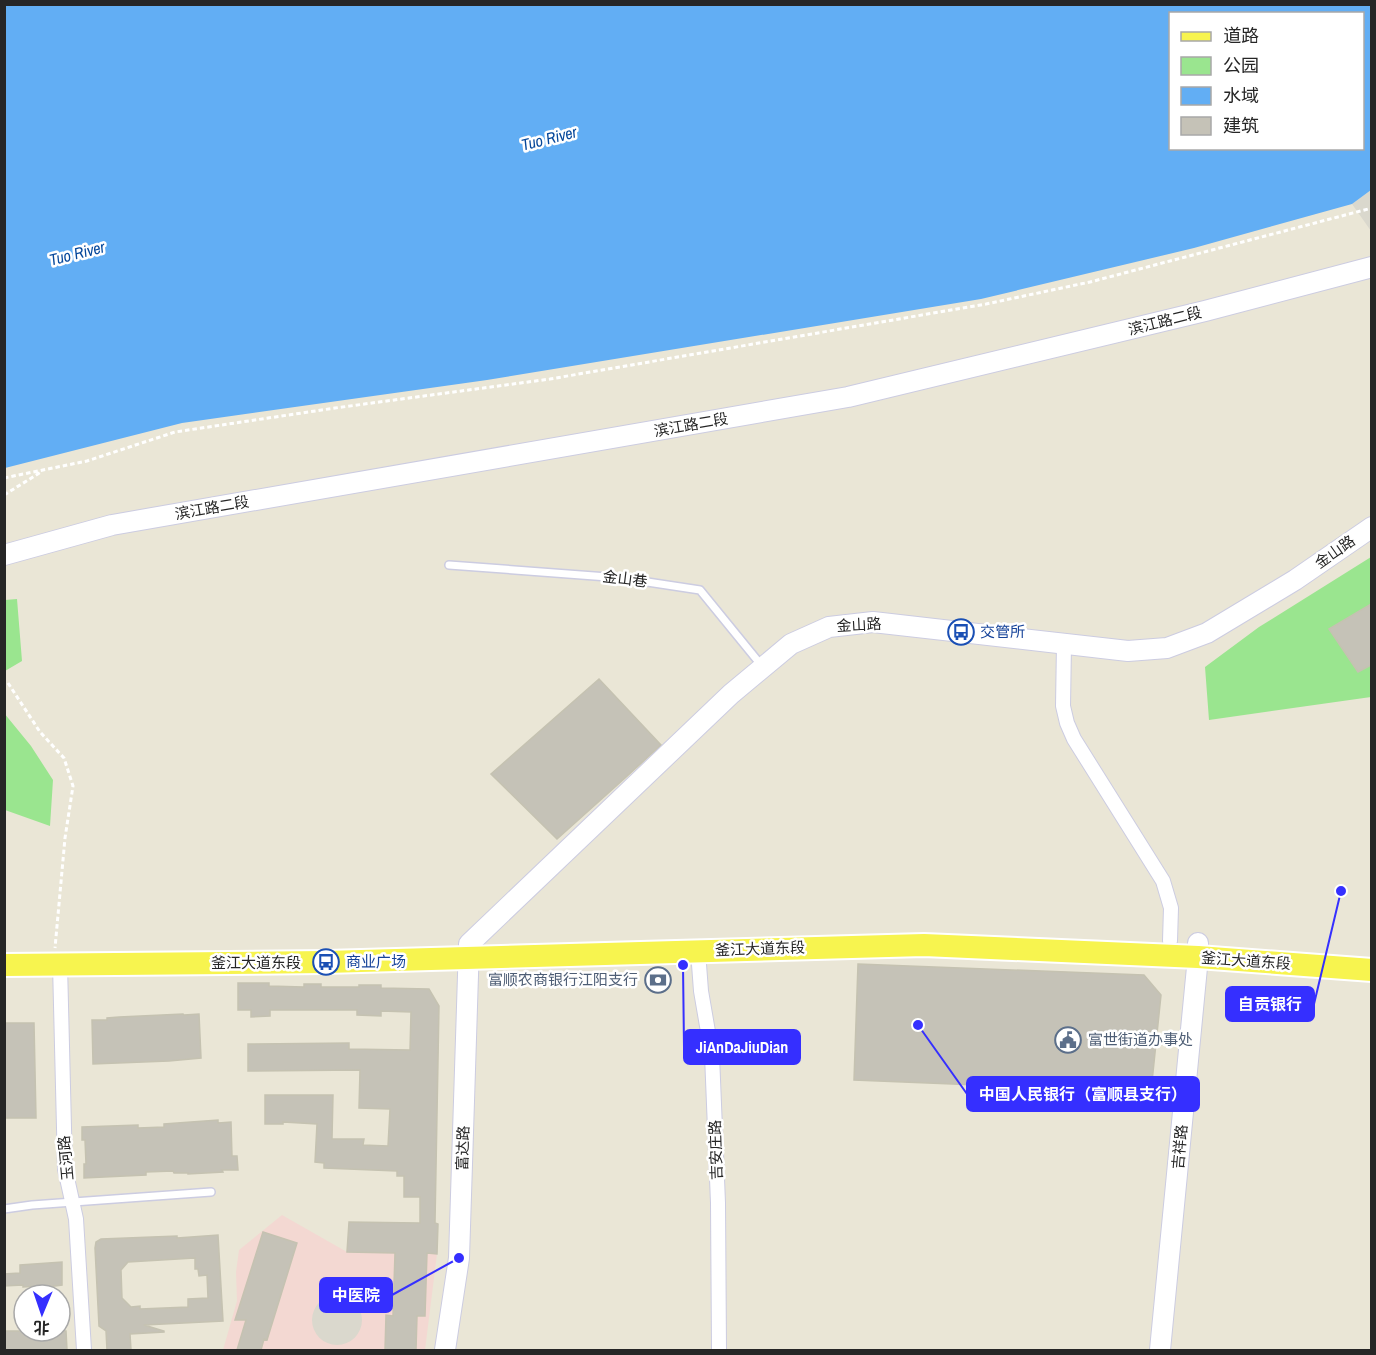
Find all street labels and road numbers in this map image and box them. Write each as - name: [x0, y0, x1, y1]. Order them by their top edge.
- street label: 滨江路二段: [1126, 301, 1204, 340]
- street label: 滨江路二段: [652, 408, 730, 441]
- street label: 滨江路二段: [173, 491, 251, 524]
- street label: 金山路: [1310, 530, 1359, 573]
- street label: 金山巷: [601, 565, 649, 592]
- street label: 金山路: [836, 613, 882, 636]
- street label: 釜江大道东段: [715, 936, 805, 961]
- street label: 釜江大道东段: [1200, 947, 1292, 974]
- street label: 釜江大道东段: [211, 952, 301, 973]
- street label: 吉安庄路: [704, 1120, 727, 1180]
- street label: 吉祥路: [1167, 1124, 1192, 1170]
- street label: 富达路: [451, 1125, 474, 1171]
- street label: 玉河路: [53, 1135, 78, 1181]

